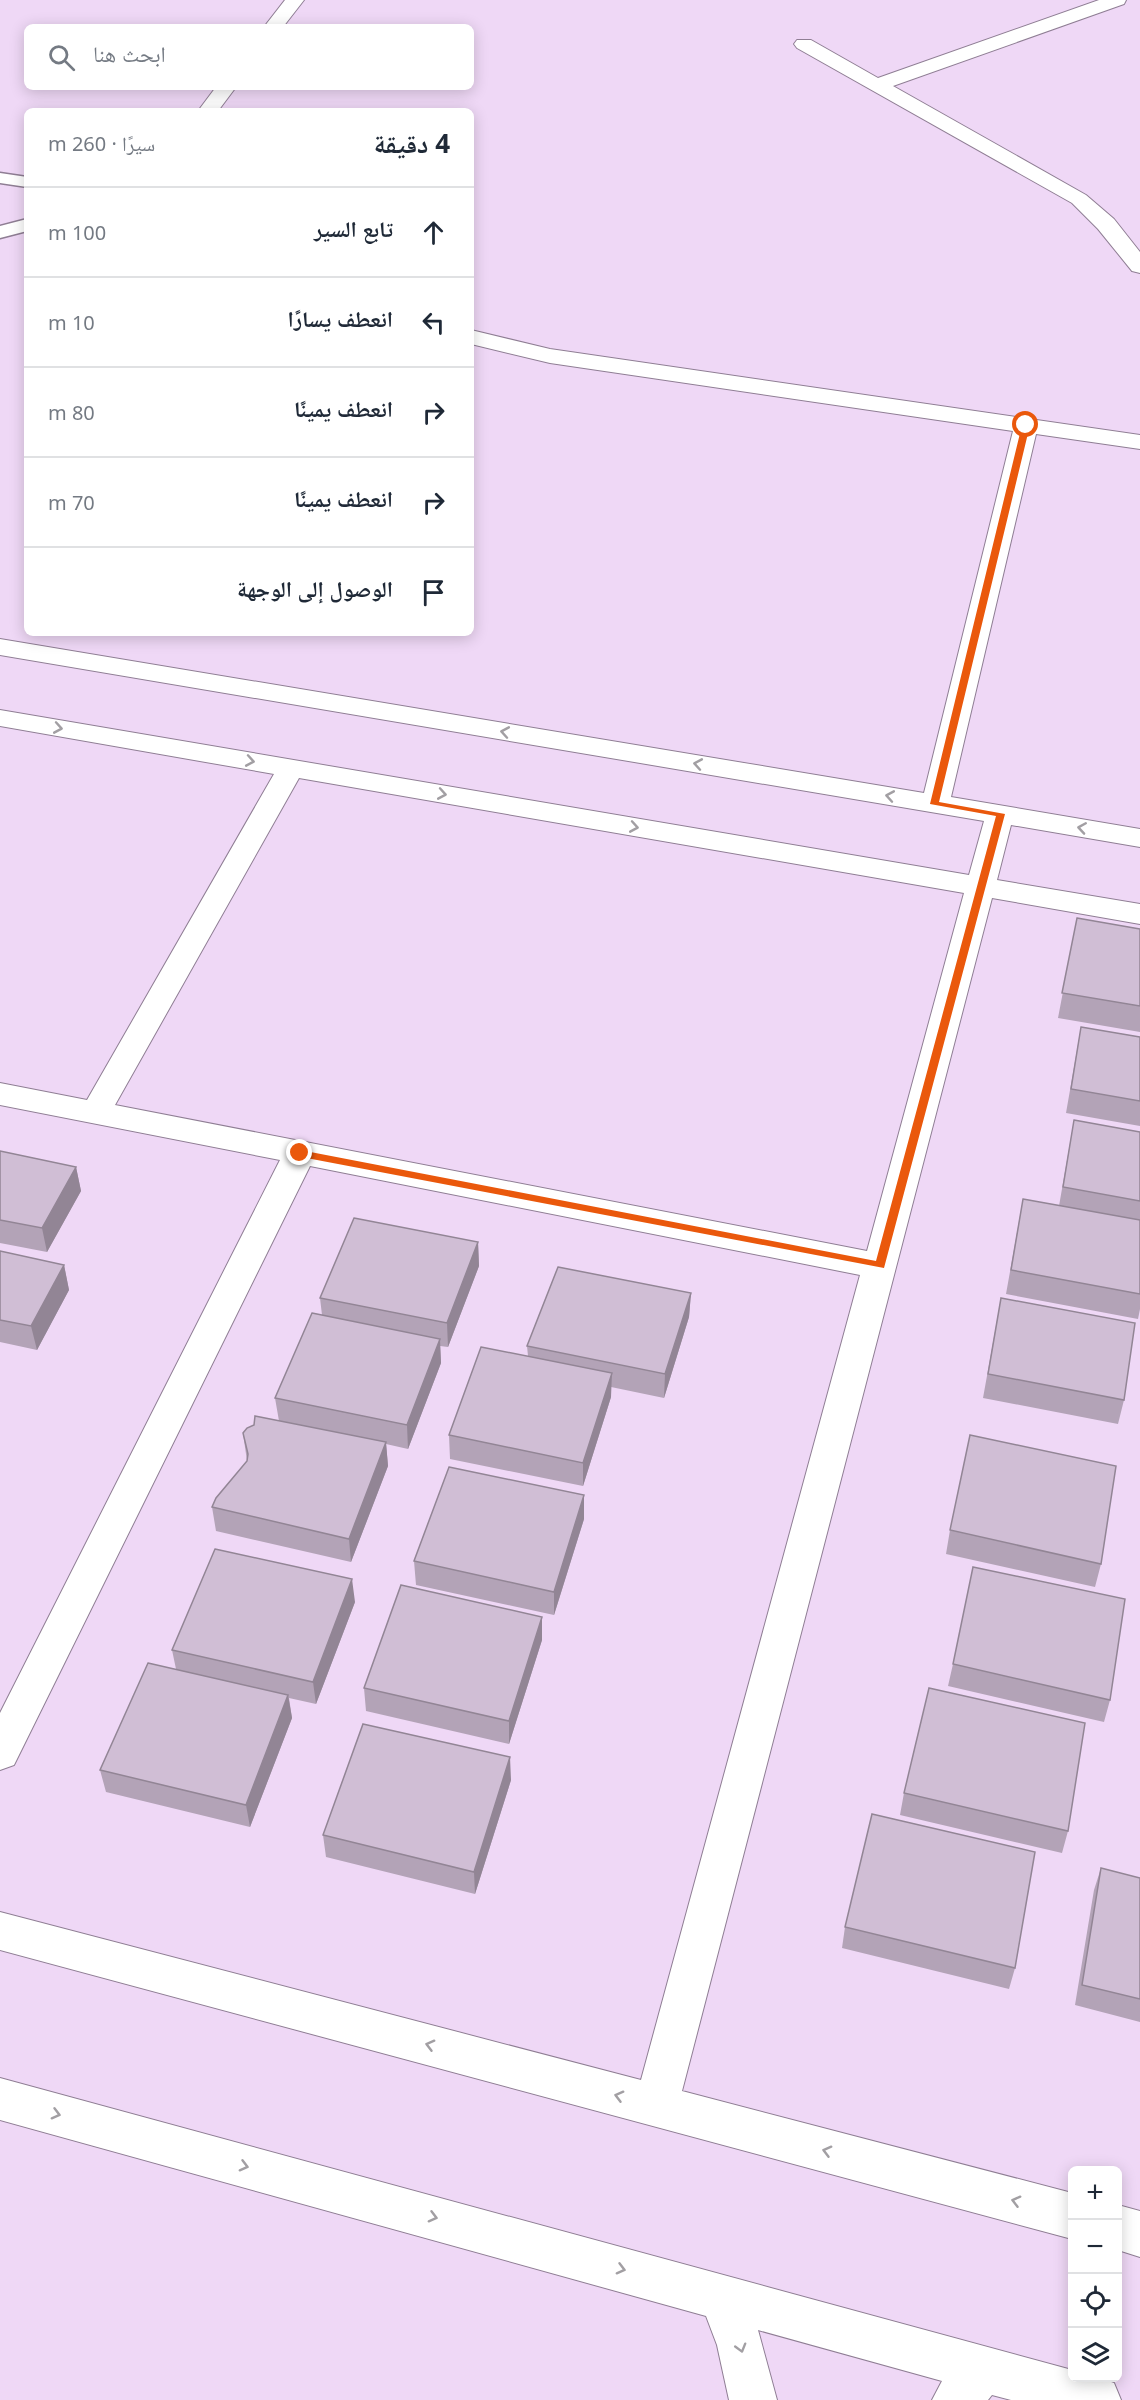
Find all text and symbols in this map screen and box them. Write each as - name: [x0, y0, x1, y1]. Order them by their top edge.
- search box: [24, 24, 474, 90]
- text: ابحث هنا: [93, 38, 166, 68]
- icon: search: [45, 41, 78, 74]
- text: 4 دقيقة: [374, 125, 450, 161]
- text: سيرًا · 260 m: [48, 130, 155, 157]
- text: تابع السير: [314, 213, 393, 243]
- icon: ahead: [417, 216, 450, 249]
- text: 100 m: [48, 219, 106, 246]
- text: انعطف يسارًا: [288, 303, 393, 333]
- icon: left: [417, 306, 450, 339]
- text: 10 m: [48, 309, 95, 336]
- text: انعطف يمينًا: [294, 393, 393, 423]
- icon: right: [417, 396, 450, 429]
- text: 80 m: [48, 399, 95, 426]
- route start: [1012, 411, 1038, 437]
- text: انعطف يمينًا: [294, 483, 393, 513]
- icon: right: [417, 486, 450, 519]
- text: 70 m: [48, 489, 95, 516]
- text: الوصول إلى الوجهة: [237, 573, 393, 603]
- icon: arrive: [417, 576, 450, 609]
- one-way arrow: [53, 721, 62, 733]
- one-way arrow: [501, 726, 511, 739]
- one-way arrow: [244, 754, 254, 767]
- one-way arrow: [693, 758, 703, 771]
- one-way arrow: [437, 787, 447, 800]
- one-way arrow: [885, 790, 895, 803]
- one-way arrow: [629, 820, 639, 833]
- one-way arrow: [1078, 822, 1088, 835]
- route end: [286, 1139, 312, 1165]
- one-way arrow: [425, 2040, 435, 2053]
- one-way arrow: [614, 2091, 625, 2103]
- one-way arrow: [51, 2107, 61, 2119]
- one-way arrow: [823, 2146, 833, 2159]
- one-way arrow: [239, 2158, 249, 2171]
- map controls: [1068, 2166, 1122, 2382]
- button: +: [1068, 2166, 1122, 2220]
- one-way arrow: [1011, 2196, 1022, 2208]
- one-way arrow: [427, 2210, 437, 2222]
- button: −: [1068, 2220, 1122, 2274]
- one-way arrow: [616, 2261, 626, 2274]
- button: locate: [1068, 2274, 1122, 2328]
- button: layers: [1068, 2328, 1122, 2382]
- one-way arrow: [733, 2343, 746, 2353]

